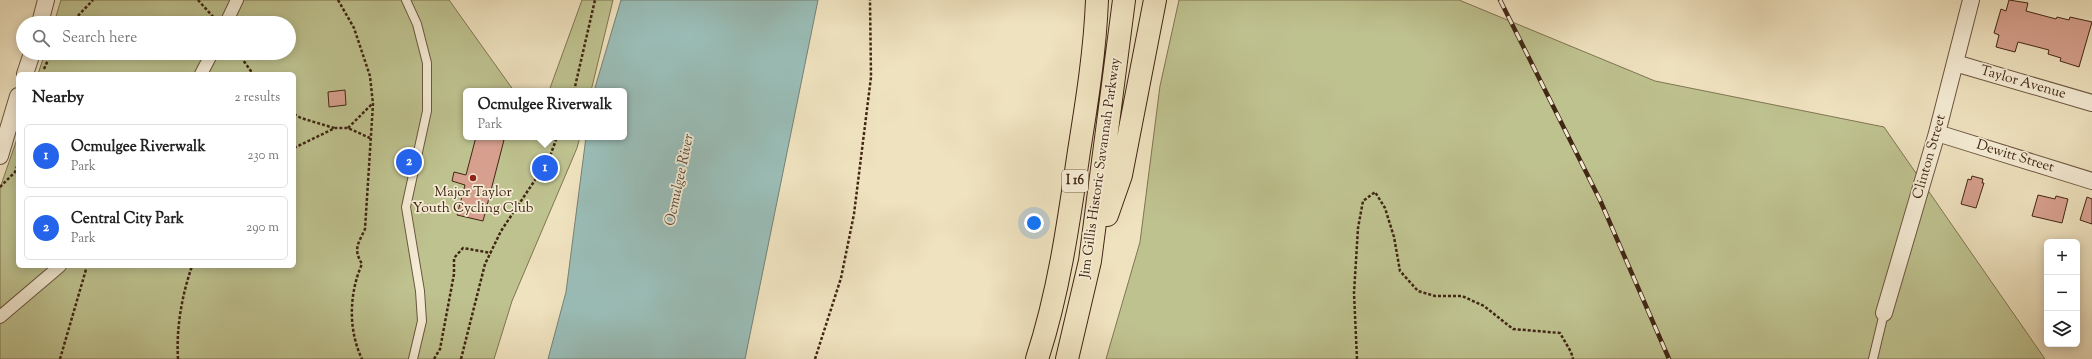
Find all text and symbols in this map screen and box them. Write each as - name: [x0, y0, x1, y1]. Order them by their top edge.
- search box: [16, 16, 296, 60]
- icon: search: [30, 27, 52, 49]
- text: Search here: [62, 28, 137, 49]
- street label: Jim Gillis Historic Savannah Parkway: [1075, 56, 1126, 281]
- street label: Taylor Avenue: [1978, 61, 2068, 105]
- text: Nearby: [32, 86, 84, 110]
- popup: [463, 88, 627, 140]
- text: 2 results: [235, 89, 280, 107]
- text: Ocmulgee Riverwalk: [478, 95, 612, 116]
- street label: Clinton Street: [1908, 112, 1952, 202]
- text: Park: [478, 116, 503, 134]
- water label: Ocmulgee River: [660, 131, 700, 228]
- street label: Dewitt Street: [1974, 136, 2057, 178]
- text: Ocmulgee Riverwalk: [71, 137, 206, 158]
- text: 1: [44, 147, 48, 165]
- text: 230 m: [247, 147, 279, 165]
- pin: 2: [396, 147, 422, 177]
- pin: 1: [532, 153, 558, 183]
- text: Park: [71, 158, 96, 176]
- road number: I 16: [1062, 170, 1088, 192]
- marker: Major Taylor Youth Cycling Club: [468, 173, 478, 183]
- place label: Major Taylor Youth Cycling Club: [413, 183, 534, 219]
- text: Central City Park: [71, 209, 184, 230]
- your location: [1024, 213, 1044, 233]
- text: 2: [43, 219, 49, 237]
- text: 290 m: [246, 219, 279, 237]
- text: Park: [71, 230, 96, 248]
- map controls: [2044, 239, 2080, 347]
- button: +: [2044, 239, 2080, 275]
- button: −: [2044, 275, 2080, 311]
- button: layers: [2044, 311, 2080, 347]

